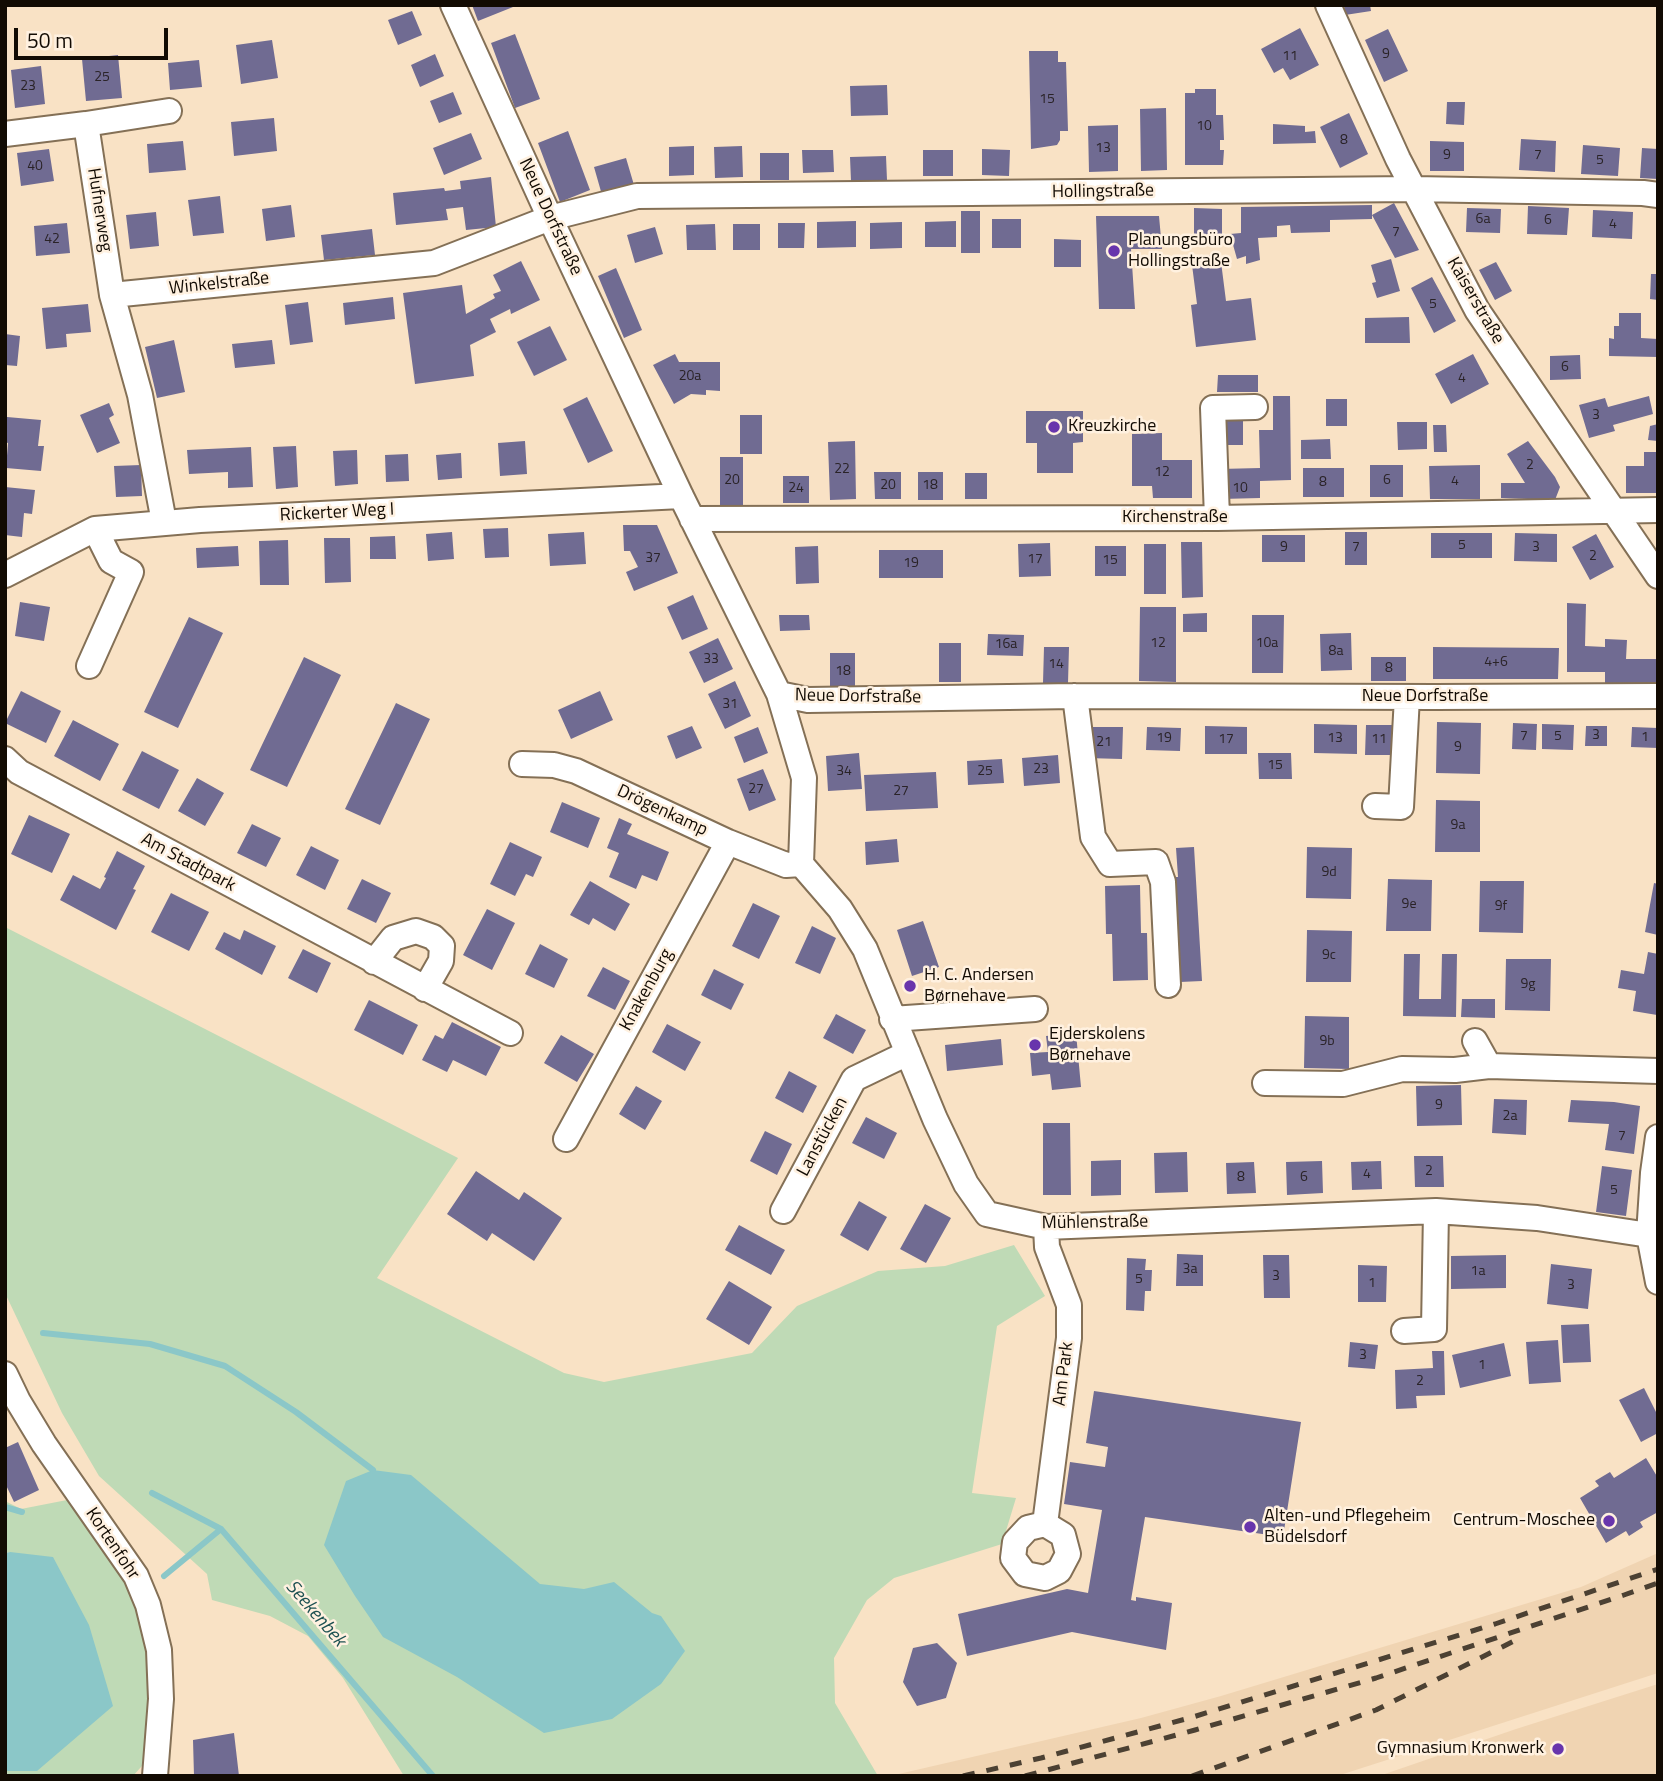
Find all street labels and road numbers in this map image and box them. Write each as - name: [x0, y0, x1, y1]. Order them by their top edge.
- street label: Neue Dorfstraße: [513, 155, 587, 279]
- street label: Hufnerweg: [82, 167, 116, 253]
- street label: Hollingstraße: [1052, 180, 1154, 204]
- street label: Kaiserstraße: [1442, 254, 1508, 348]
- street label: Winkelstraße: [168, 268, 270, 300]
- street label: Rickerter Weg I: [279, 499, 395, 527]
- street label: Kirchenstraße: [1122, 507, 1228, 529]
- street label: Neue Dorfstraße: [795, 685, 921, 709]
- street label: Neue Dorfstraße: [1362, 686, 1488, 708]
- street label: Drögenkamp: [613, 781, 711, 841]
- street label: Am Stadtpark: [137, 829, 239, 897]
- street label: Knakenburg: [616, 945, 678, 1035]
- street label: Lanstücken: [793, 1094, 853, 1180]
- street label: Mühlenstraße: [1042, 1211, 1148, 1235]
- street label: Am Park: [1049, 1341, 1079, 1407]
- street label: Kortenfohr: [80, 1504, 144, 1584]

